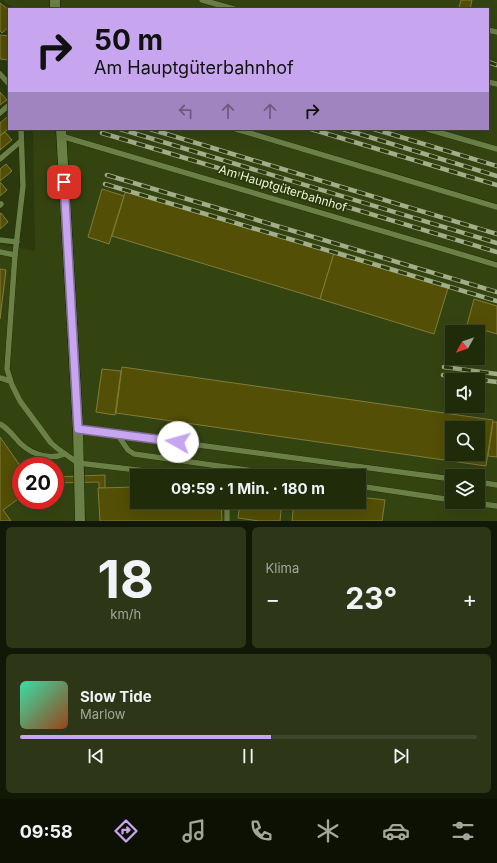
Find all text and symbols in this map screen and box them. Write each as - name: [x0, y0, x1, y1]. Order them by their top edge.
- text: 50 m: [94, 23, 163, 57]
- icon: right: [28, 24, 80, 76]
- text: Am Hauptgüterbahnhof: [94, 57, 294, 78]
- icon: left: [175, 100, 197, 122]
- icon: ahead: [217, 100, 239, 122]
- icon: ahead: [259, 100, 281, 122]
- icon: right: [301, 100, 323, 122]
- street label: Am Hauptgüterbahnhof: [217, 161, 349, 215]
- pin: [47, 165, 81, 199]
- icon: arrive: [53, 171, 75, 193]
- north arrow: [445, 325, 485, 365]
- map controls: [445, 325, 485, 509]
- button: sound: [445, 373, 485, 413]
- position arrow: [157, 421, 199, 463]
- button: search: [445, 421, 485, 461]
- speed limit sign: 20: [12, 457, 64, 509]
- button: layers: [445, 469, 485, 509]
- text: 09:59 · 1 Min. · 180 m: [171, 479, 325, 498]
- text: 18: [98, 548, 154, 611]
- text: Klima: [266, 560, 299, 576]
- text: 23°: [345, 580, 397, 616]
- text: −: [266, 586, 280, 612]
- text: +: [462, 586, 477, 612]
- text: km/h: [110, 606, 141, 622]
- text: Slow Tide: [80, 687, 152, 706]
- text: Marlow: [80, 706, 126, 722]
- icon: previous: [85, 745, 107, 767]
- icon: pause: [237, 745, 259, 767]
- icon: next: [390, 745, 412, 767]
- icon: directions: [112, 817, 140, 845]
- icon: music: [180, 817, 208, 845]
- icon: phone: [247, 817, 275, 845]
- icon: climate: [314, 817, 342, 845]
- icon: car: [382, 817, 410, 845]
- icon: filters: [449, 817, 477, 845]
- text: 09:58: [20, 821, 73, 842]

